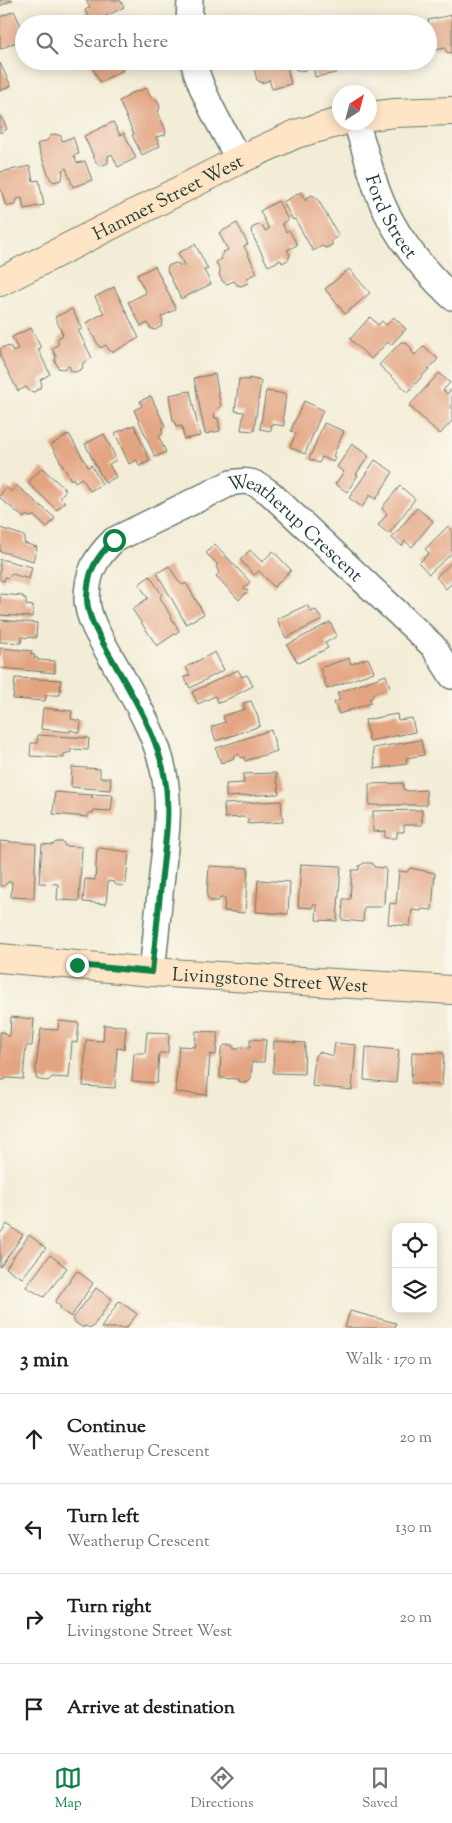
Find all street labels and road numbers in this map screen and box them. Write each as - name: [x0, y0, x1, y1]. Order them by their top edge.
- street label: Hanmer Street West: [89, 149, 249, 248]
- street label: Ford Street: [357, 172, 423, 266]
- street label: Weatherup Crescent: [226, 469, 368, 590]
- street label: Livingstone Street West: [171, 962, 369, 1001]

